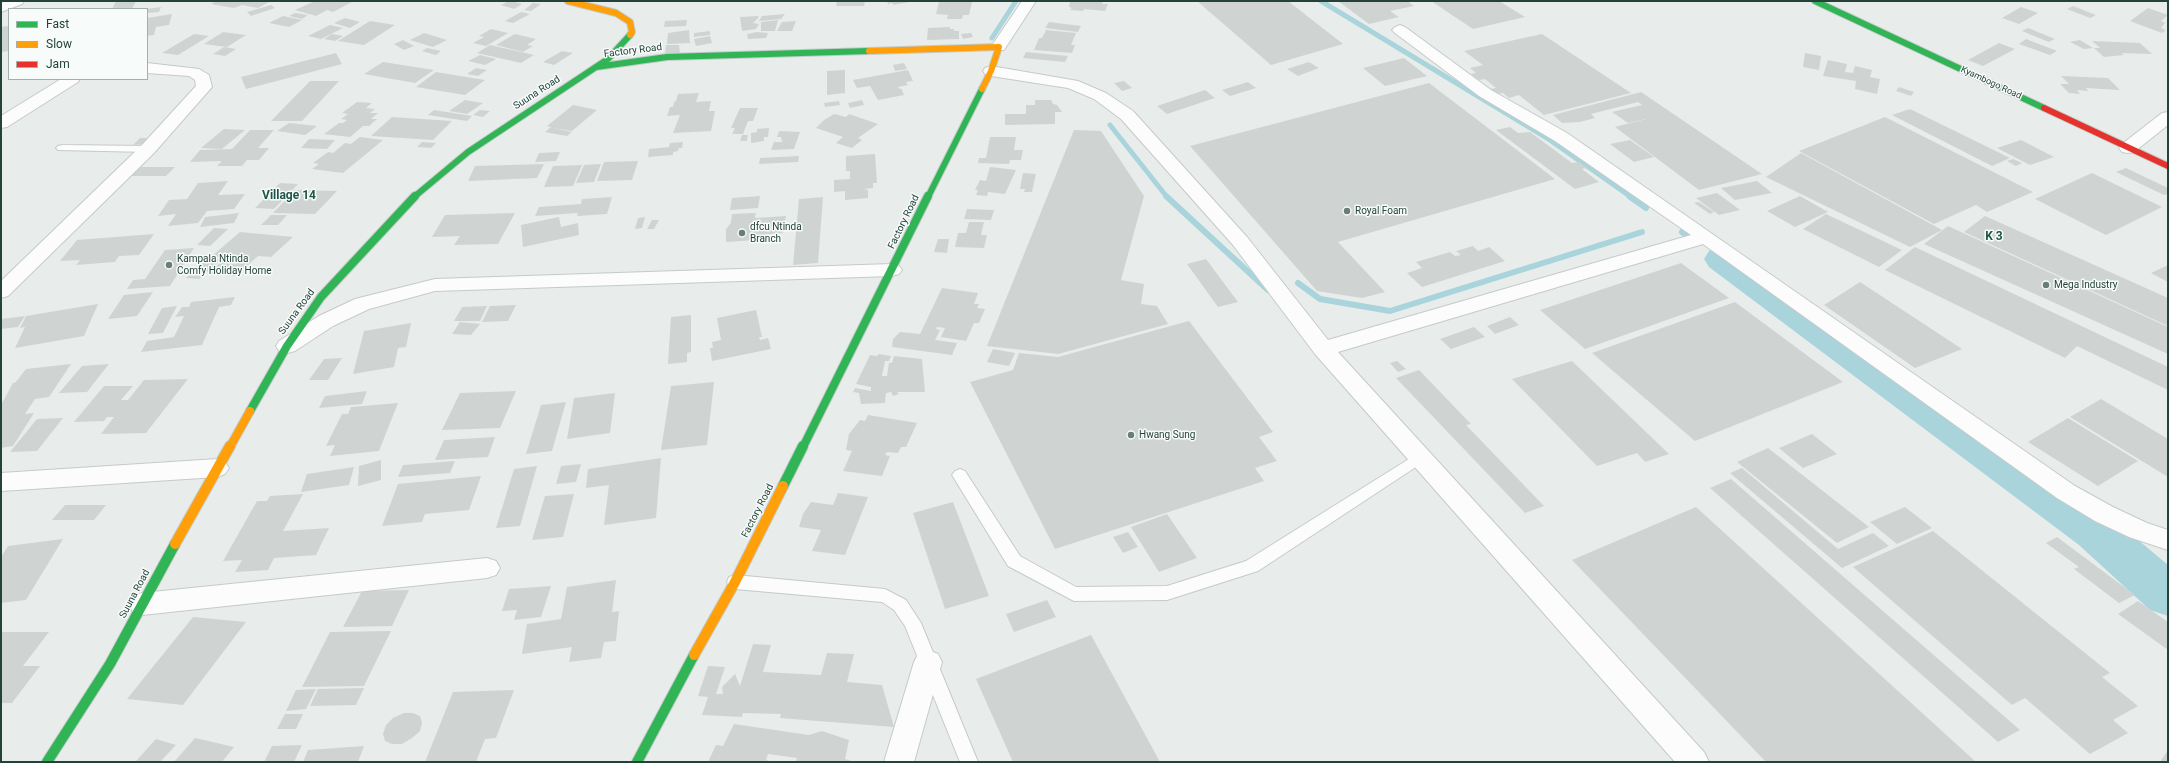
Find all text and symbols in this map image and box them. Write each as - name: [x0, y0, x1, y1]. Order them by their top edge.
- legend: [8, 8, 148, 80]
- text: Fast: [46, 17, 69, 31]
- text: Slow: [46, 37, 72, 51]
- street label: Factory Road: [603, 41, 663, 61]
- text: Jam: [46, 57, 70, 71]
- street label: Kyambogo Road: [1959, 64, 2023, 102]
- street label: Suuna Road: [511, 73, 563, 113]
- district label: Village 14: [262, 189, 316, 203]
- street label: Factory Road: [886, 193, 922, 251]
- place label: Royal Foam: [1355, 205, 1407, 217]
- marker: Royal Foam: [1342, 206, 1352, 216]
- place label: dfcu Ntinda Branch: [750, 221, 802, 244]
- marker: dfcu Ntinda Branch: [737, 228, 747, 238]
- district label: K 3: [1985, 230, 2003, 244]
- place label: Kampala Ntinda Comfy Holiday Home: [177, 253, 271, 276]
- marker: Kampala Ntinda Comfy Holiday Home: [164, 260, 174, 270]
- place label: Mega Industry: [2054, 279, 2118, 291]
- marker: Mega Industry: [2041, 280, 2051, 290]
- street label: Suuna Road: [276, 287, 318, 337]
- place label: Hwang Sung: [1139, 429, 1195, 441]
- marker: Hwang Sung: [1126, 430, 1136, 440]
- street label: Factory Road: [739, 482, 777, 540]
- street label: Suuna Road: [117, 568, 153, 620]

